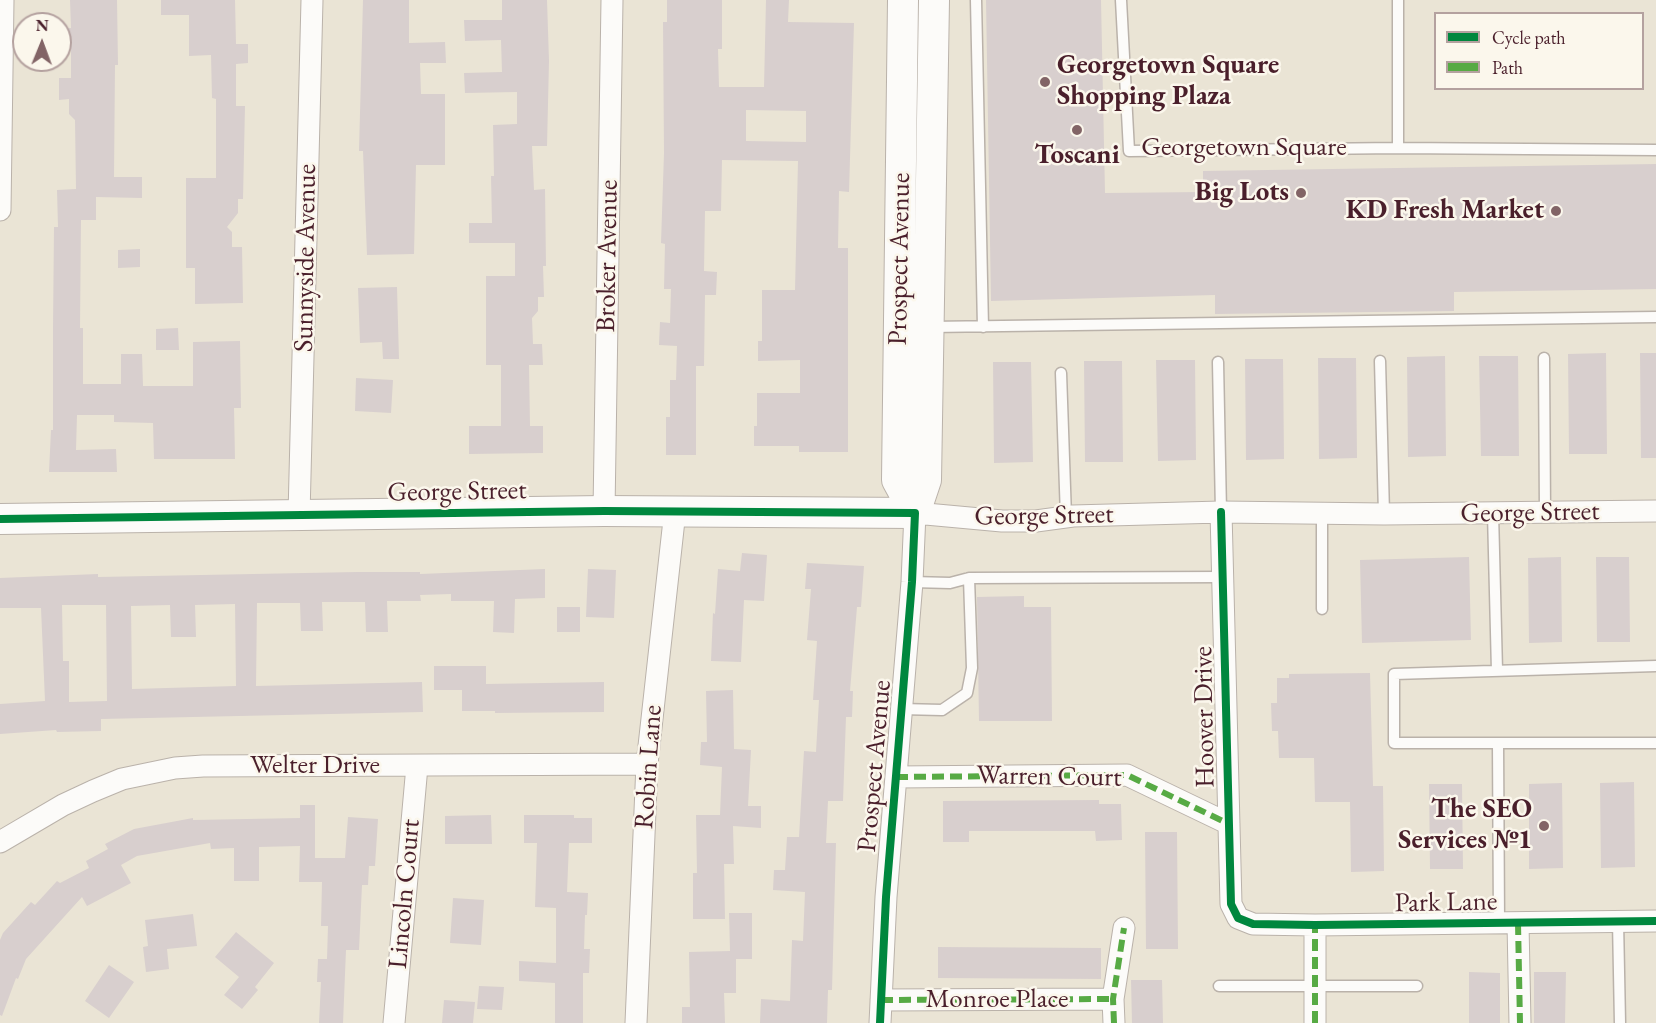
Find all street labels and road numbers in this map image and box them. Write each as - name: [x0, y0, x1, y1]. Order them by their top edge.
- street label: Georgetown Square: [1141, 132, 1347, 164]
- street label: Sunnyside Avenue: [288, 164, 324, 352]
- street label: Prospect Avenue: [882, 172, 918, 346]
- street label: Broker Avenue: [590, 179, 626, 333]
- street label: George Street: [387, 475, 527, 509]
- street label: George Street: [1460, 496, 1600, 530]
- street label: George Street: [974, 499, 1114, 533]
- street label: Hoover Drive: [1188, 646, 1222, 788]
- street label: Prospect Avenue: [851, 679, 899, 853]
- street label: Robin Lane: [629, 704, 669, 830]
- street label: Welter Drive: [250, 750, 380, 782]
- street label: Warren Court: [976, 760, 1122, 794]
- street label: Lincoln Court: [382, 818, 428, 970]
- street label: Park Lane: [1394, 886, 1498, 920]
- street label: Monroe Place: [926, 984, 1068, 1016]

